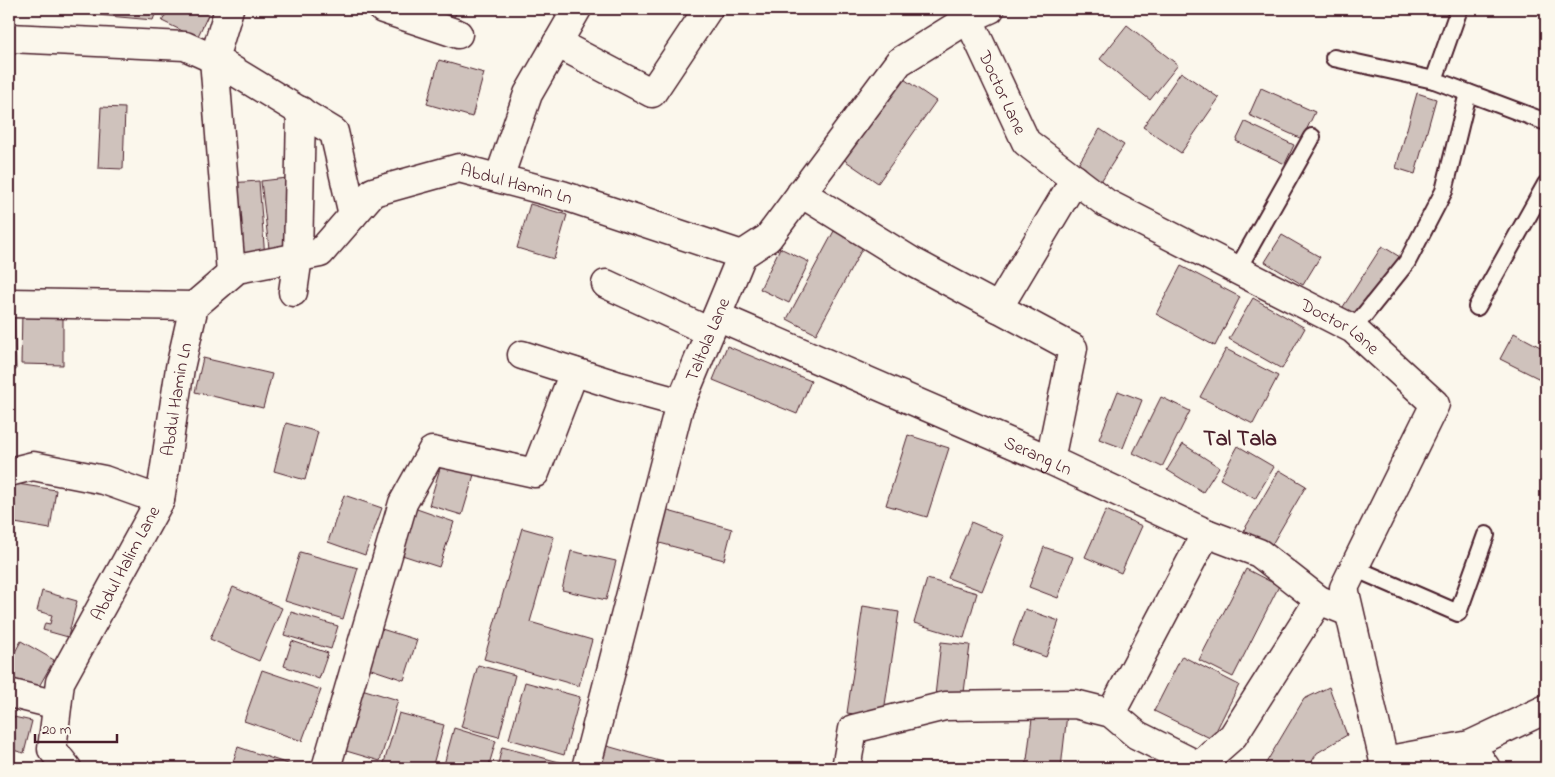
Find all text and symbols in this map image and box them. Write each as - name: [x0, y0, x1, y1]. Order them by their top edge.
- street label: Doctor Lane: [970, 46, 1032, 140]
- street label: Abdul Hamin Ln: [457, 158, 576, 213]
- street label: Taltola Lane: [680, 293, 738, 386]
- street label: Doctor Lane: [1294, 293, 1385, 362]
- street label: Abdul Hamin Ln: [156, 340, 200, 458]
- district label: Tal Tala: [1203, 424, 1277, 456]
- street label: Serang Ln: [999, 431, 1076, 483]
- street label: Abdul Halim Lane: [86, 501, 168, 626]
- scale bar: [35, 712, 118, 744]
- text: 20 m: [42, 719, 72, 741]

